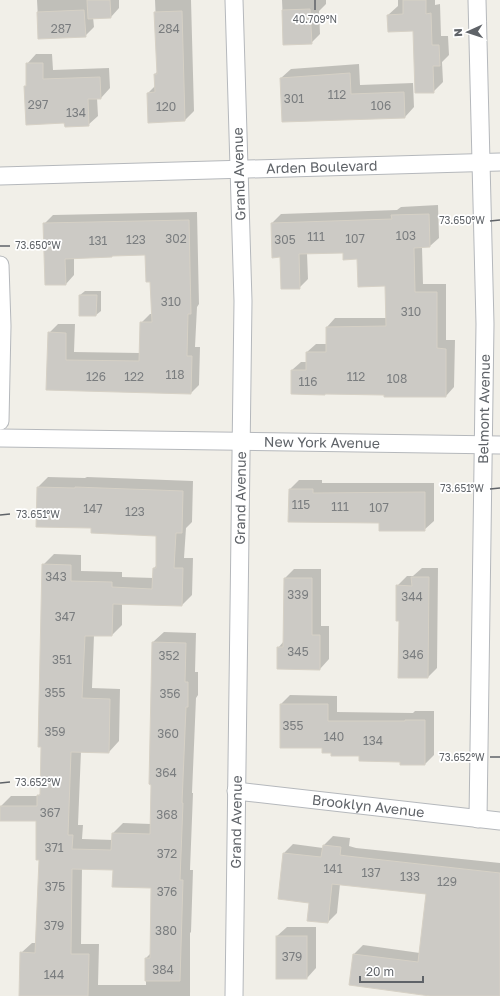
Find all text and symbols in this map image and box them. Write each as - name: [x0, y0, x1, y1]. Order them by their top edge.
- north arrow: [448, 12, 488, 52]
- text: 40.709°N: [293, 13, 337, 25]
- house number: 287: [51, 21, 71, 36]
- house number: 284: [158, 21, 180, 36]
- text: N: [451, 28, 464, 37]
- house number: 112: [328, 87, 346, 102]
- house number: 301: [284, 91, 304, 106]
- house number: 297: [28, 97, 48, 112]
- house number: 106: [371, 98, 391, 113]
- house number: 120: [156, 99, 176, 114]
- house number: 134: [66, 105, 86, 120]
- street label: Grand Avenue: [228, 127, 249, 221]
- street label: Arden Boulevard: [266, 156, 378, 177]
- text: 73.650°W: [439, 214, 485, 226]
- house number: 103: [396, 228, 416, 243]
- house number: 111: [307, 229, 325, 244]
- house number: 302: [165, 231, 187, 246]
- house number: 107: [345, 231, 365, 246]
- house number: 123: [126, 232, 146, 247]
- house number: 305: [274, 232, 296, 247]
- house number: 131: [89, 233, 108, 248]
- text: 73.650°W: [15, 239, 61, 251]
- house number: 310: [161, 294, 181, 309]
- house number: 310: [401, 304, 421, 319]
- street label: Belmont Avenue: [474, 354, 493, 464]
- house number: 118: [166, 367, 184, 382]
- house number: 126: [86, 369, 106, 384]
- house number: 122: [124, 369, 144, 384]
- house number: 112: [347, 369, 365, 384]
- house number: 108: [387, 371, 407, 386]
- house number: 116: [299, 374, 317, 389]
- street label: New York Avenue: [264, 433, 380, 451]
- street label: Grand Avenue: [231, 451, 249, 545]
- text: 73.651°W: [440, 482, 484, 494]
- house number: 115: [292, 497, 310, 512]
- house number: 111: [331, 499, 349, 514]
- house number: 107: [369, 500, 389, 515]
- house number: 147: [83, 501, 103, 516]
- house number: 123: [125, 504, 145, 519]
- text: 73.651°W: [16, 508, 60, 520]
- house number: 343: [45, 569, 67, 584]
- house number: 339: [287, 587, 309, 602]
- house number: 344: [401, 589, 423, 604]
- house number: 347: [55, 609, 75, 624]
- house number: 345: [287, 644, 309, 659]
- house number: 346: [402, 647, 424, 662]
- house number: 352: [159, 648, 180, 663]
- house number: 351: [52, 652, 72, 667]
- house number: 355: [45, 685, 66, 700]
- house number: 356: [159, 686, 181, 701]
- house number: 355: [283, 718, 304, 733]
- house number: 359: [44, 724, 66, 739]
- house number: 360: [157, 726, 179, 741]
- house number: 140: [324, 729, 344, 744]
- house number: 134: [363, 733, 383, 748]
- text: 73.652°W: [439, 751, 485, 763]
- house number: 364: [155, 765, 177, 780]
- street label: Grand Avenue: [227, 775, 245, 869]
- text: 73.652°W: [15, 776, 61, 788]
- street label: Brooklyn Avenue: [311, 791, 425, 820]
- house number: 367: [40, 805, 60, 820]
- house number: 368: [156, 807, 178, 822]
- house number: 371: [44, 840, 64, 855]
- house number: 372: [157, 846, 177, 861]
- house number: 141: [324, 861, 343, 876]
- house number: 137: [361, 865, 381, 880]
- house number: 133: [400, 869, 420, 884]
- house number: 129: [437, 874, 457, 889]
- house number: 375: [45, 879, 65, 894]
- house number: 376: [157, 884, 177, 899]
- house number: 379: [44, 918, 64, 933]
- house number: 380: [155, 923, 177, 938]
- house number: 379: [282, 949, 302, 964]
- scale bar: [360, 958, 423, 984]
- house number: 384: [152, 962, 174, 977]
- text: 20 m: [366, 964, 394, 979]
- house number: 144: [44, 967, 64, 982]

